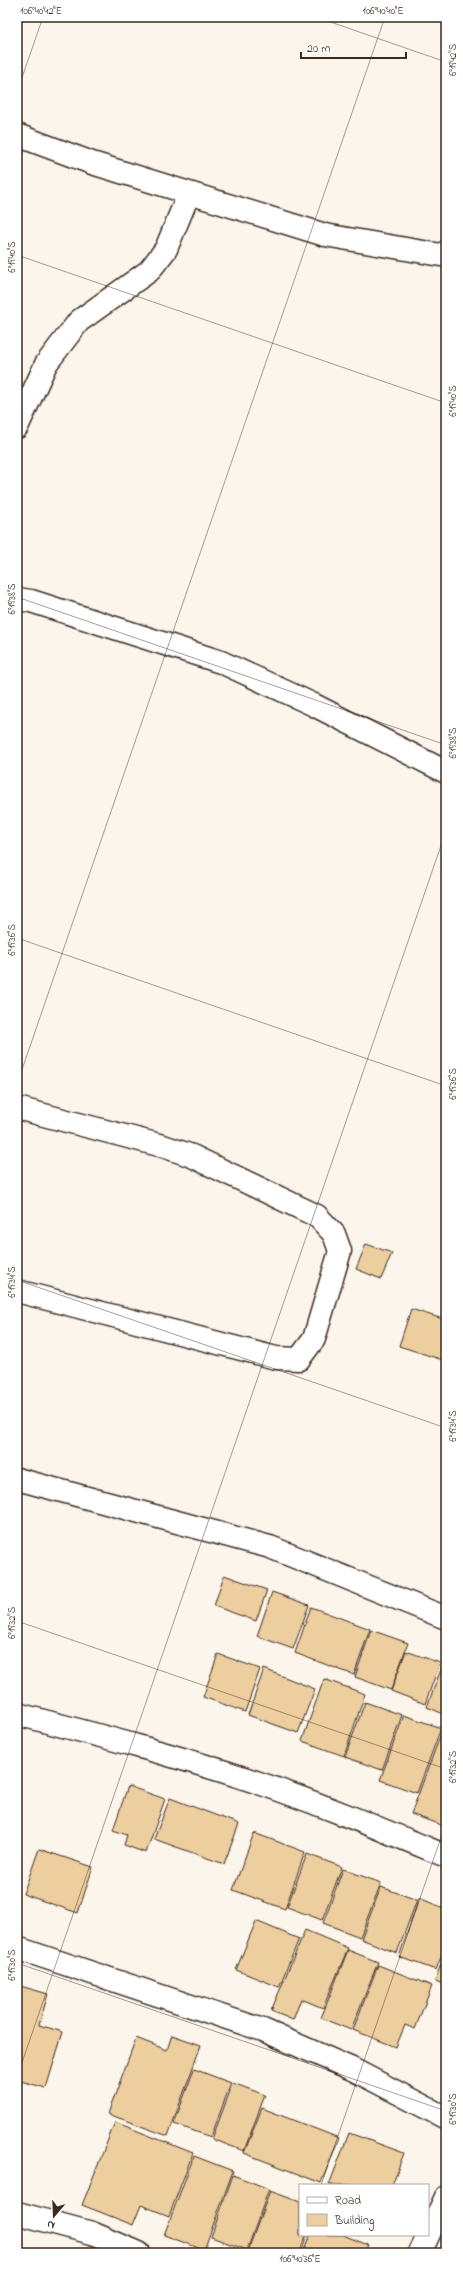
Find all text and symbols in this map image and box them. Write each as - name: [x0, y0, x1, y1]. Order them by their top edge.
- text: 106°40'42"E: [20, 4, 62, 19]
- text: 106°40'40"E: [363, 4, 403, 19]
- scale bar: [301, 34, 406, 60]
- text: 20 m: [307, 40, 330, 58]
- text: 6°19'42"S: [446, 43, 461, 76]
- text: 6°19'40"S: [5, 241, 20, 273]
- text: 6°19'40"S: [446, 385, 461, 417]
- text: 6°19'38"S: [5, 583, 20, 614]
- text: 6°19'38"S: [446, 727, 461, 758]
- text: 6°19'36"S: [5, 924, 20, 956]
- text: 6°19'36"S: [446, 1068, 461, 1100]
- text: 6°19'34"S: [5, 1266, 20, 1298]
- text: 6°19'34"S: [446, 1410, 461, 1442]
- text: 6°19'32"S: [5, 1606, 20, 1639]
- text: 6°19'32"S: [446, 1750, 461, 1783]
- text: 6°19'30"S: [5, 1949, 20, 1981]
- text: 6°19'30"S: [446, 2093, 461, 2125]
- legend: [299, 2184, 429, 2236]
- text: Road: [335, 2192, 361, 2210]
- north arrow: [34, 2196, 74, 2236]
- text: Building: [334, 2212, 374, 2231]
- text: N: [45, 2216, 57, 2233]
- text: 106°40'36"E: [280, 2252, 321, 2267]

